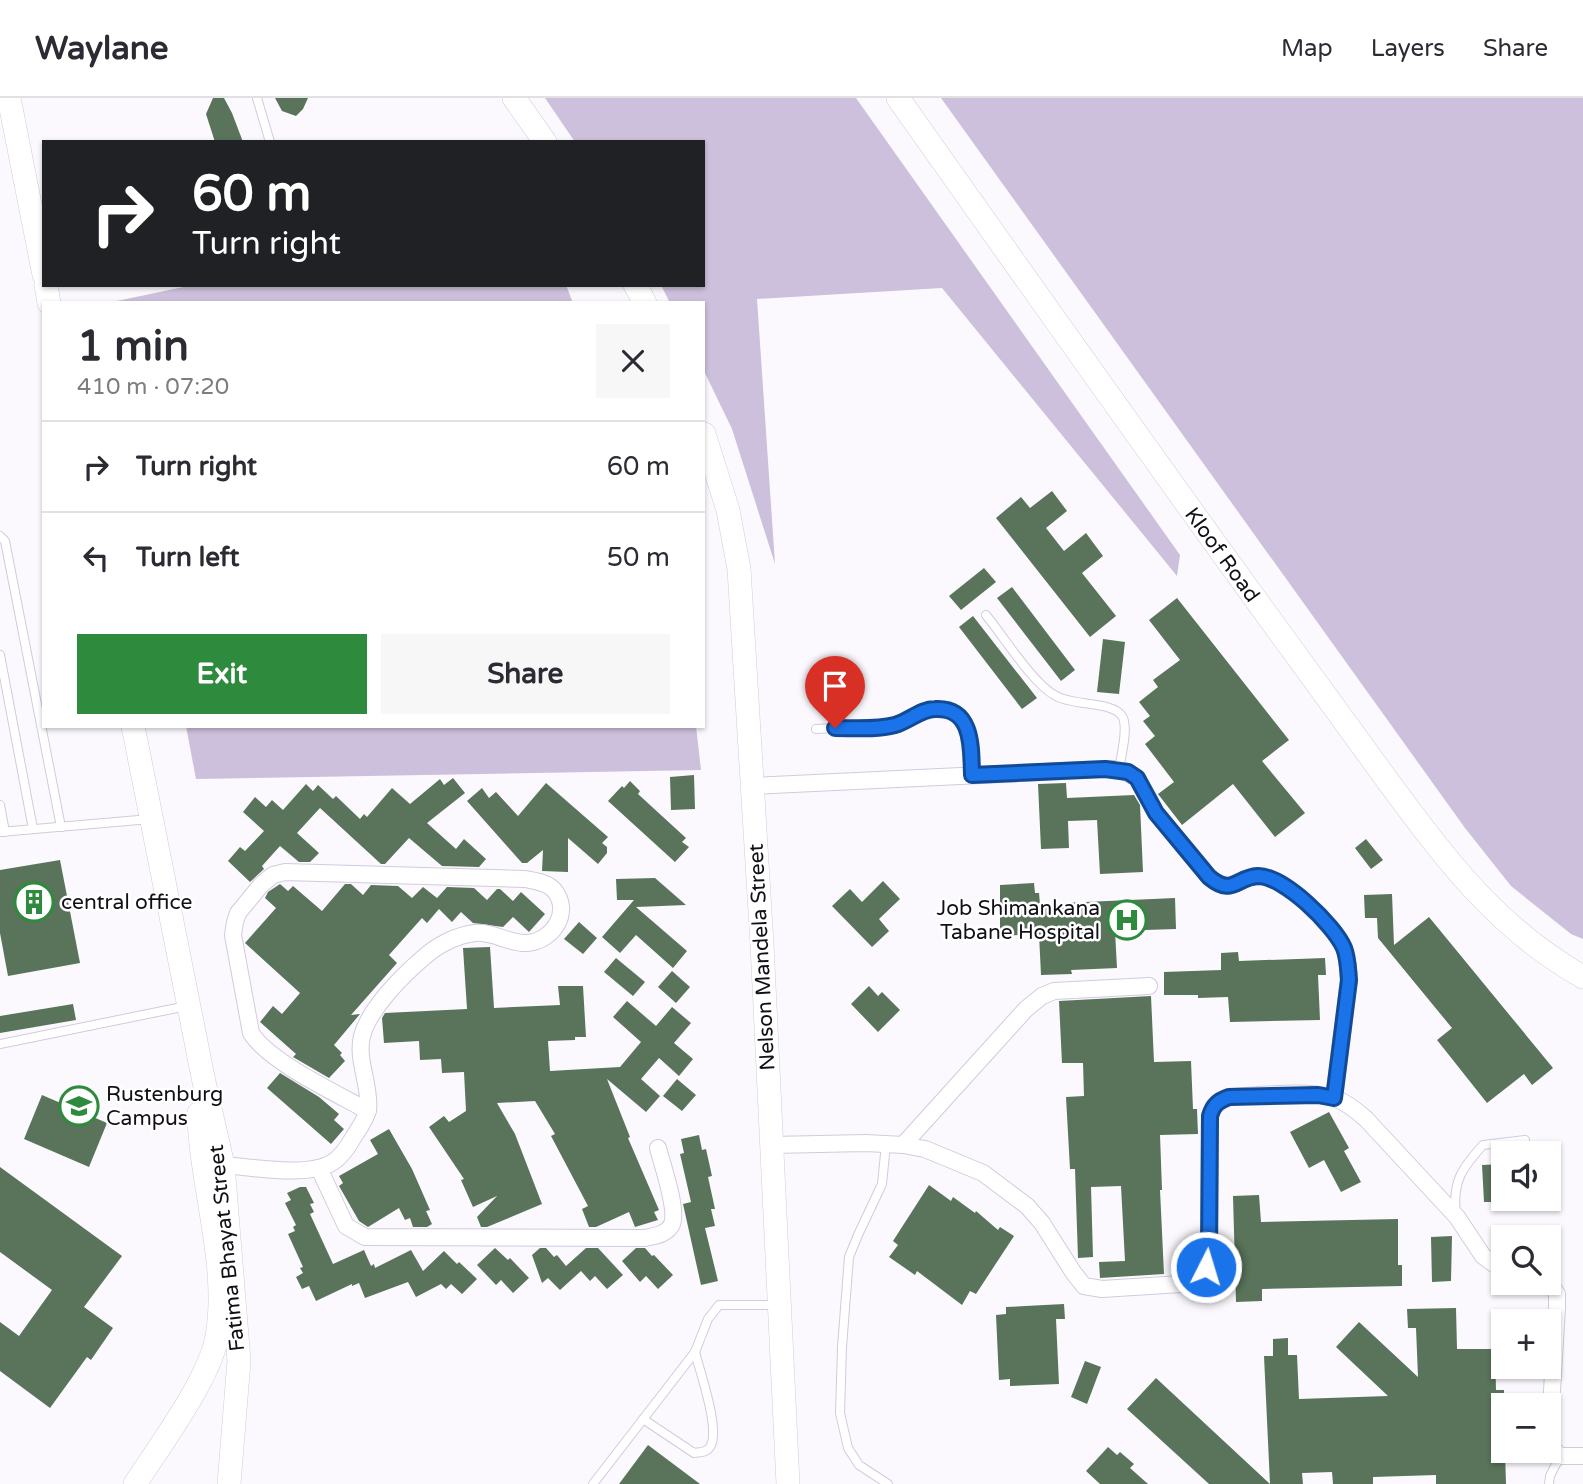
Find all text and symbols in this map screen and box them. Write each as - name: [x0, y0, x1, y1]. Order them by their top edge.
- text: Waylane: [35, 29, 169, 68]
- text: Map: [1281, 34, 1333, 63]
- text: Layers: [1371, 34, 1445, 63]
- text: Share: [1483, 34, 1548, 63]
- text: 60 m: [192, 165, 311, 224]
- icon: right: [77, 168, 168, 259]
- text: Turn right: [192, 225, 341, 263]
- text: 1 min: [77, 321, 189, 372]
- button: close: [596, 324, 670, 398]
- text: 410 m · 07:20: [77, 373, 229, 401]
- icon: right: [77, 448, 115, 486]
- text: Turn right: [136, 451, 257, 482]
- text: 60 m: [607, 451, 670, 482]
- street label: Kloof Road: [1179, 503, 1265, 607]
- icon: left: [77, 539, 115, 577]
- text: Turn left: [136, 542, 239, 573]
- text: 50 m: [607, 542, 670, 573]
- button: Exit: [77, 634, 367, 714]
- button: Share: [381, 634, 670, 714]
- pin: [805, 656, 865, 728]
- icon: arrive: [816, 667, 854, 705]
- street label: Nelson Mandela Street: [744, 843, 780, 1071]
- building icon: central office: [13, 881, 55, 923]
- place label: central office: [61, 890, 193, 915]
- place label: Job Shimankana Tabane Hospital: [936, 896, 1100, 945]
- hospital icon: Job Shimankana Tabane Hospital: [1106, 899, 1148, 941]
- place label: Rustenburg Campus: [106, 1082, 223, 1131]
- school or university icon: Rustenburg Campus: [58, 1085, 100, 1127]
- map controls: [1491, 1141, 1561, 1463]
- button: sound: [1491, 1141, 1561, 1211]
- street label: Fatima Bhayat Street: [204, 1143, 250, 1353]
- button: search: [1491, 1225, 1561, 1295]
- position arrow: [1169, 1230, 1243, 1304]
- button: +: [1491, 1309, 1561, 1379]
- button: −: [1491, 1393, 1561, 1463]

